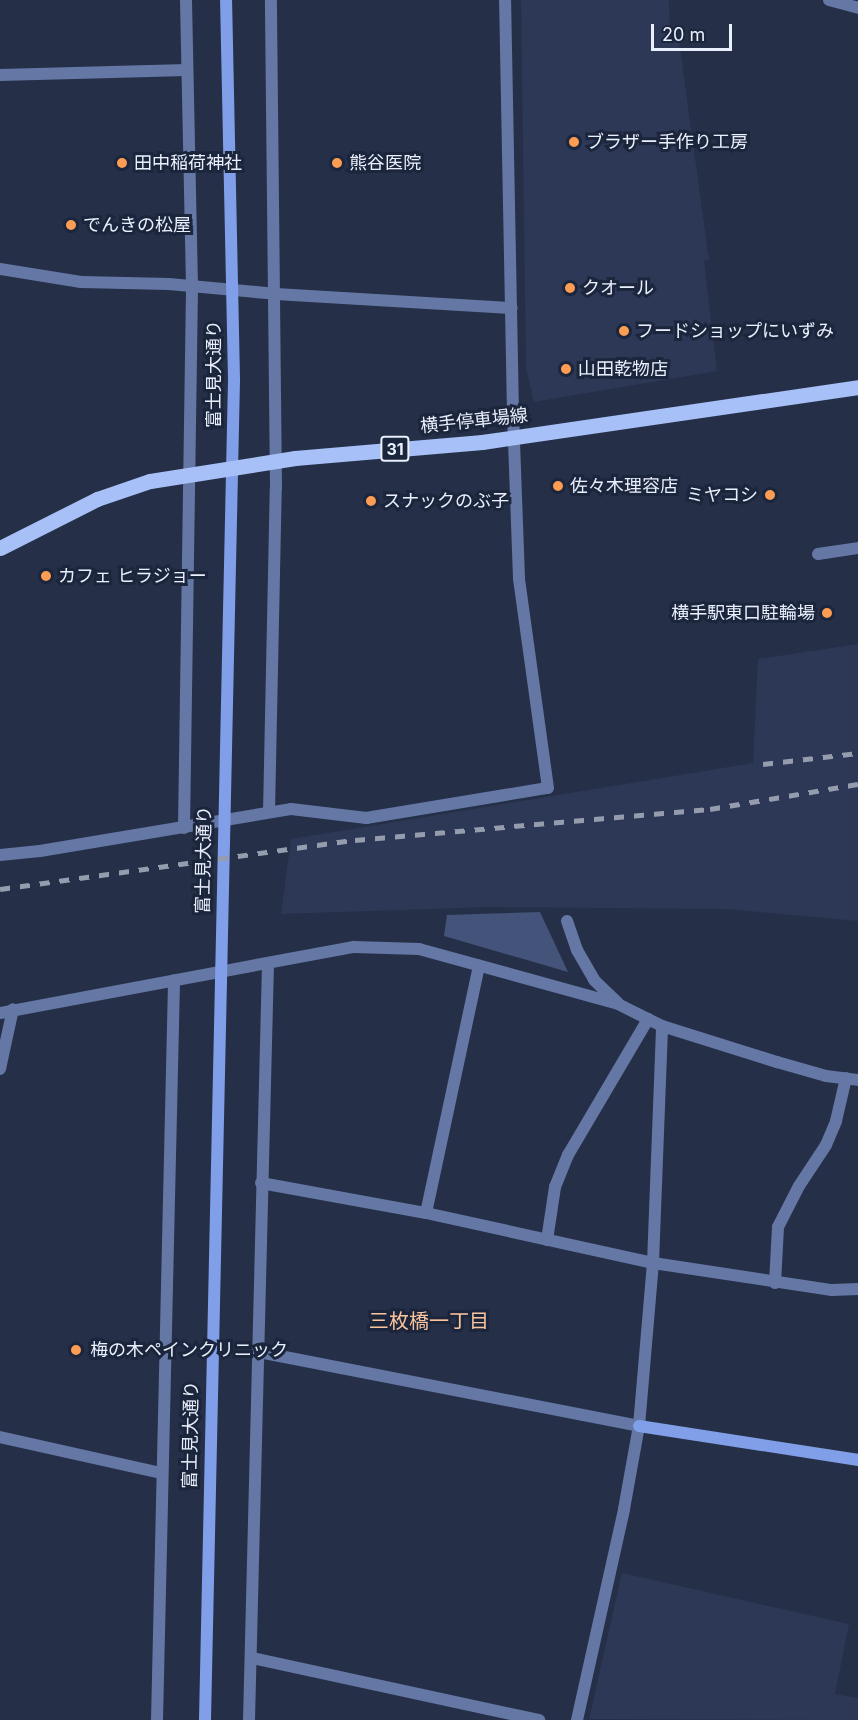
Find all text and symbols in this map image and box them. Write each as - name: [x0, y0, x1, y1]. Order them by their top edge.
- scale bar: [654, 12, 735, 50]
- text: 20 m: [662, 24, 705, 45]
- place label: ブラザー手作り工房: [586, 131, 748, 153]
- marker: ブラザー手作り工房: [567, 135, 581, 149]
- place label: 田中稲荷神社: [134, 152, 242, 174]
- place label: 熊谷医院: [349, 152, 421, 174]
- marker: 田中稲荷神社: [115, 156, 129, 170]
- marker: 熊谷医院: [330, 156, 344, 170]
- place label: でんきの松屋: [83, 214, 191, 236]
- marker: でんきの松屋: [64, 218, 78, 232]
- place label: クオール: [582, 277, 654, 299]
- marker: クオール: [563, 281, 577, 295]
- street label: 富士見大通り: [203, 320, 225, 428]
- place label: フードショップにいずみ: [636, 320, 834, 342]
- marker: フードショップにいずみ: [617, 324, 631, 338]
- place label: 山田乾物店: [578, 358, 668, 380]
- marker: 山田乾物店: [559, 362, 573, 376]
- street label: 横手停車場線: [419, 405, 529, 437]
- road number: 31: [380, 436, 410, 462]
- place label: 佐々木理容店: [570, 475, 678, 497]
- marker: 佐々木理容店: [551, 479, 565, 493]
- place label: ミヤコシ: [686, 484, 758, 506]
- marker: ミヤコシ: [763, 488, 777, 502]
- place label: スナックのぶ子: [383, 490, 509, 512]
- marker: スナックのぶ子: [364, 494, 378, 508]
- place label: カフェ ヒラジョー: [58, 565, 207, 587]
- marker: カフェ ヒラジョー: [39, 569, 53, 583]
- place label: 横手駅東口駐輪場: [671, 602, 815, 624]
- marker: 横手駅東口駐輪場: [820, 606, 834, 620]
- street label: 富士見大通り: [192, 806, 216, 914]
- district label: 三枚橋一丁目: [369, 1309, 489, 1333]
- place label: 梅の木ペインクリニック: [90, 1339, 288, 1361]
- marker: 梅の木ペインクリニック: [67, 1341, 85, 1359]
- street label: 富士見大通り: [179, 1381, 203, 1489]

